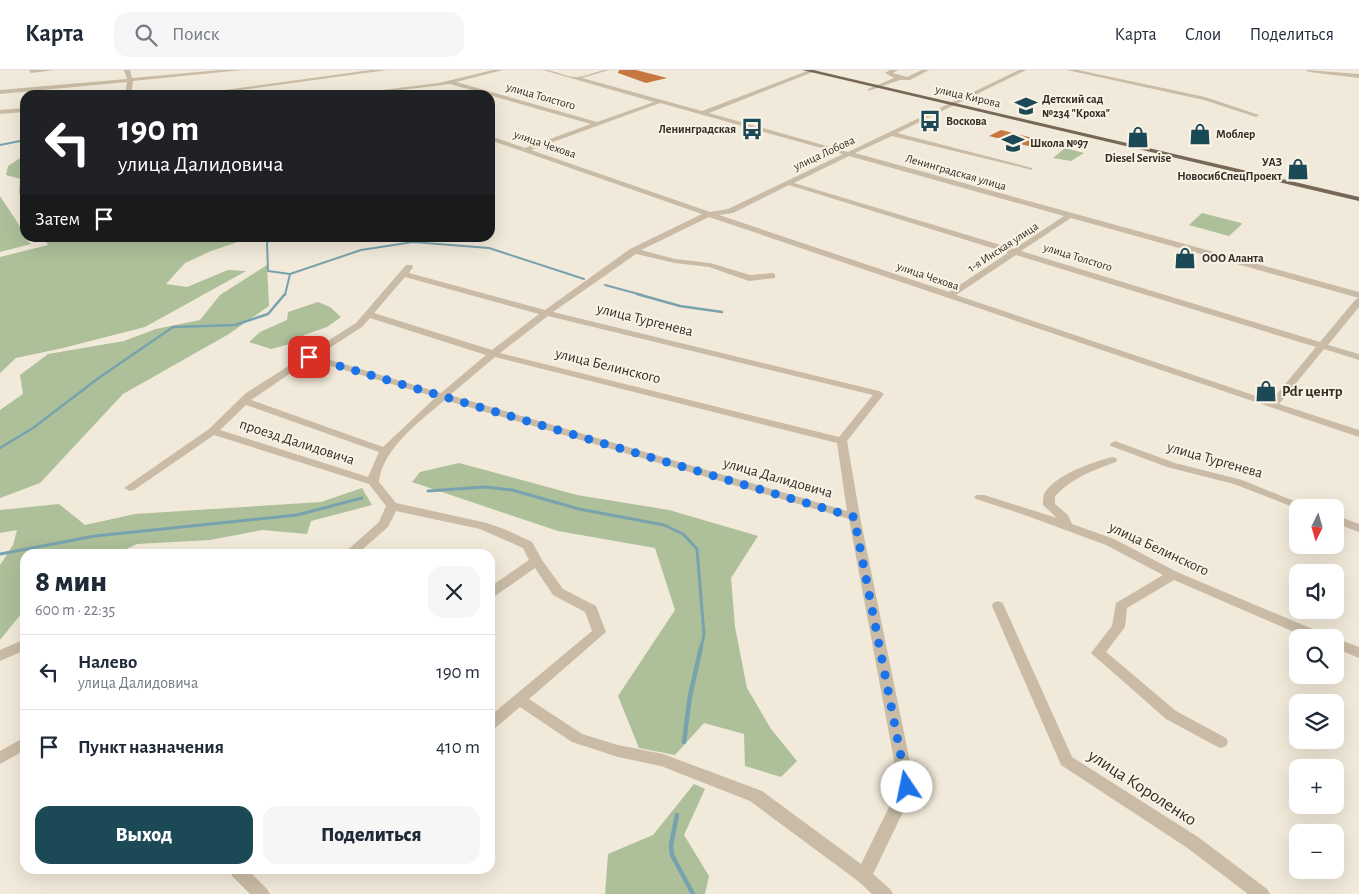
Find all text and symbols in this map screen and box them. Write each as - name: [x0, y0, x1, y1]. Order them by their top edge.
- search box: [114, 12, 464, 57]
- icon: search: [132, 21, 160, 49]
- text: Карта: [25, 22, 84, 46]
- text: Поиск: [172, 25, 219, 44]
- text: Карта: [1115, 26, 1157, 44]
- text: Слои: [1185, 26, 1221, 44]
- text: Поделиться: [1249, 26, 1334, 44]
- street label: улица Толстого: [504, 80, 577, 113]
- street label: улица Кирова: [933, 82, 1002, 110]
- school or university icon: Детский сад №234 "Кроха": [1013, 93, 1039, 119]
- place label: Детский сад №234 "Кроха": [1042, 93, 1110, 119]
- bus stop icon: Воскова: [917, 108, 943, 134]
- icon: left: [35, 110, 100, 175]
- text: 190 m: [118, 112, 199, 147]
- place label: Воскова: [946, 115, 987, 127]
- bus stop icon: Ленинградская: [739, 116, 765, 142]
- shop icon: Моблер: [1187, 121, 1213, 147]
- place label: Ленинградская: [659, 123, 736, 135]
- shop icon: Diesel Servise: [1125, 124, 1151, 150]
- street label: улица Чехова: [511, 127, 578, 161]
- place label: Моблер: [1216, 128, 1255, 140]
- school or university icon: Школа №97: [1000, 130, 1026, 156]
- street label: улица Лобова: [791, 133, 857, 174]
- place label: Школа №97: [1030, 137, 1088, 149]
- street label: Ленинградская улица: [904, 152, 1008, 193]
- place label: Diesel Servise: [1105, 152, 1171, 164]
- text: улица Далидовича: [118, 153, 283, 175]
- place label: УАЗ НовосибСпецПроект: [1177, 156, 1282, 182]
- shop icon: УАЗ НовосибСпецПроект: [1285, 156, 1311, 182]
- icon: arrive: [90, 205, 118, 233]
- text: Затем: [35, 210, 80, 229]
- street label: 1-я Инская улица: [966, 219, 1041, 275]
- street label: улица Толстого: [1041, 241, 1114, 274]
- shop icon: ООО Аланта: [1172, 245, 1198, 271]
- place label: ООО Аланта: [1202, 252, 1264, 264]
- street label: улица Чехова: [894, 259, 961, 293]
- street label: улица Тургенева: [594, 301, 695, 339]
- pin: [288, 336, 330, 378]
- icon: arrive: [295, 343, 323, 371]
- street label: улица Белинского: [553, 345, 662, 386]
- shop icon: Pdr центр: [1253, 378, 1279, 404]
- place label: Pdr центр: [1282, 384, 1343, 399]
- street label: проезд Далидовича: [238, 416, 357, 468]
- street label: улица Тургенева: [1165, 439, 1265, 481]
- street label: улица Далидовича: [721, 455, 834, 501]
- north arrow: [1289, 499, 1344, 554]
- map controls: [1289, 499, 1344, 879]
- street label: улица Белинского: [1106, 519, 1211, 579]
- button: sound: [1289, 564, 1344, 619]
- button: close: [428, 566, 480, 618]
- text: 8 мин: [35, 567, 107, 597]
- text: 600 m · 22:35: [35, 602, 115, 618]
- button: search: [1289, 629, 1344, 684]
- text: Налево: [78, 653, 137, 672]
- icon: left: [35, 658, 63, 686]
- text: 190 m: [436, 663, 480, 682]
- text: улица Далидовича: [78, 675, 198, 691]
- button: layers: [1289, 694, 1344, 749]
- icon: arrive: [35, 733, 63, 761]
- text: Пункт назначения: [78, 738, 224, 757]
- text: 410 m: [436, 738, 480, 757]
- street label: улица Короленко: [1084, 746, 1199, 830]
- button: +: [1289, 759, 1344, 814]
- position arrow: [880, 760, 932, 812]
- button: Выход: [35, 806, 253, 864]
- button: Поделиться: [263, 806, 480, 864]
- button: −: [1289, 824, 1344, 879]

